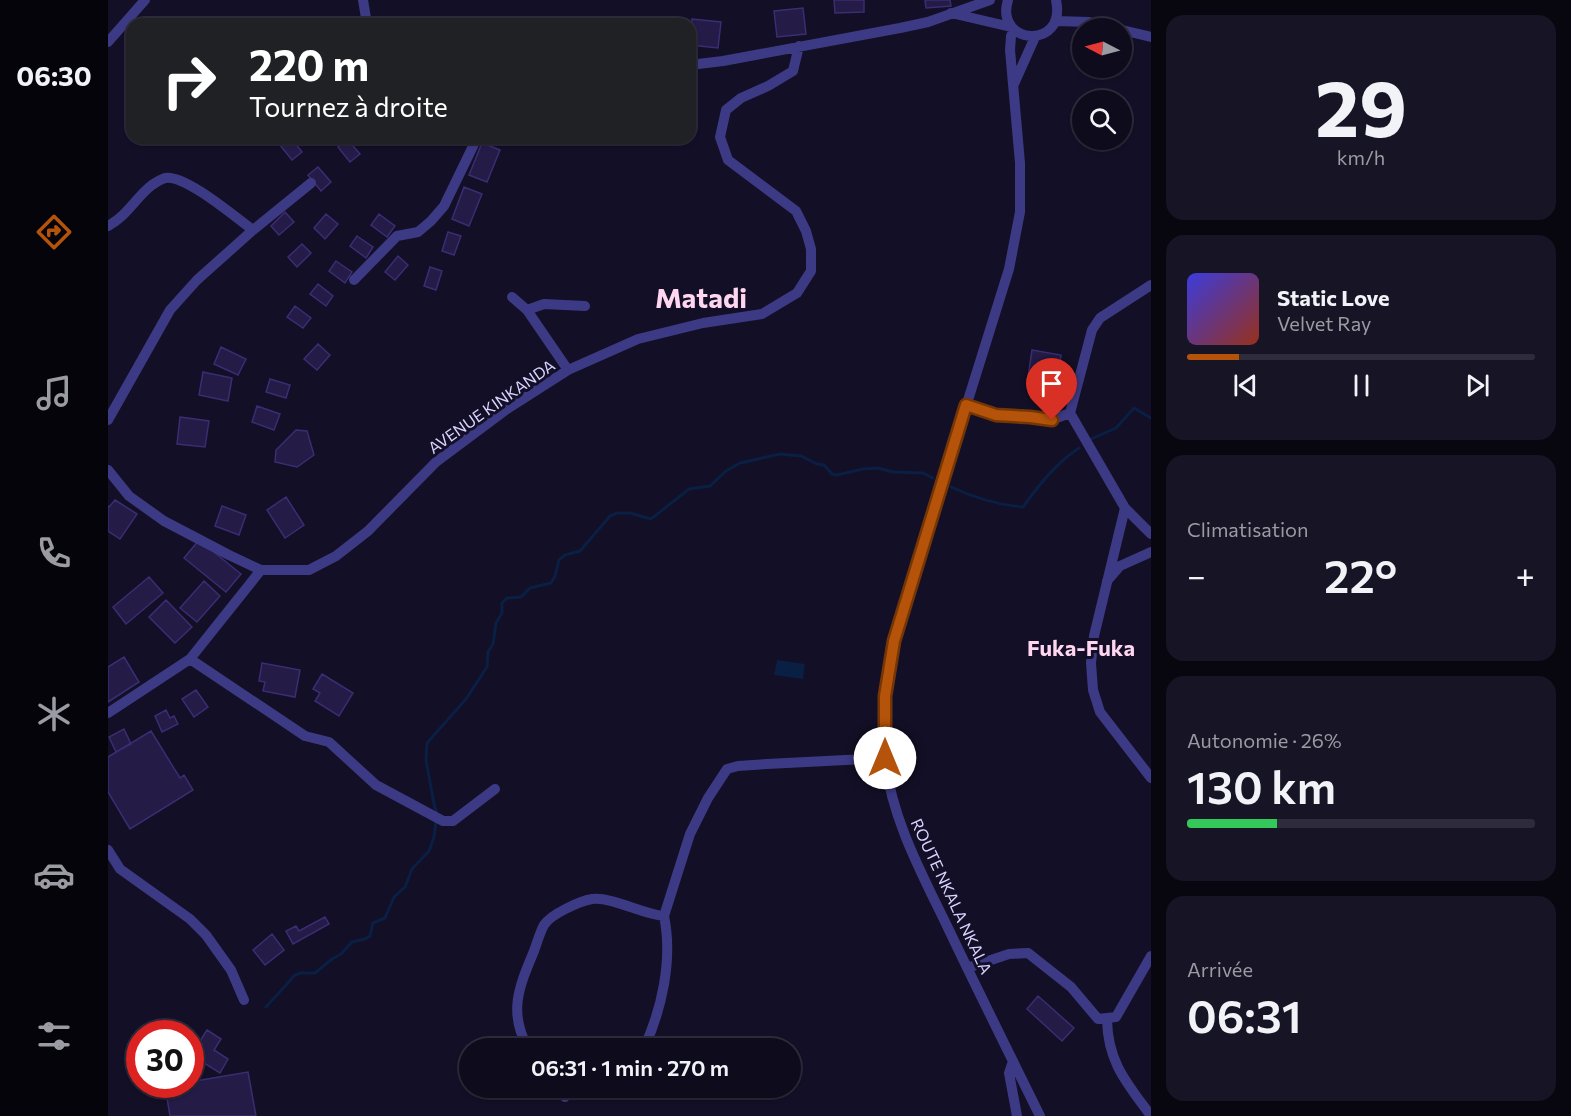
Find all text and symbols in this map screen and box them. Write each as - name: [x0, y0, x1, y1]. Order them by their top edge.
- north arrow: [1072, 18, 1132, 78]
- map controls: [1072, 18, 1132, 150]
- text: 220 m: [249, 38, 369, 90]
- icon: right: [150, 42, 228, 120]
- text: 29: [1315, 58, 1407, 153]
- text: 06:30: [16, 59, 92, 92]
- text: Tournez à droite: [249, 90, 448, 123]
- button: search: [1072, 90, 1132, 150]
- text: km/h: [1337, 145, 1385, 169]
- icon: directions: [33, 211, 75, 253]
- district label: Matadi: [655, 280, 747, 314]
- text: Static Love: [1277, 284, 1390, 311]
- text: Velvet Ray: [1277, 311, 1371, 335]
- street label: AVENUE KINKANDA: [424, 355, 558, 457]
- pin: [1026, 358, 1077, 420]
- icon: arrive: [1035, 367, 1068, 400]
- icon: previous: [1229, 369, 1262, 402]
- icon: pause: [1345, 369, 1378, 402]
- icon: next: [1461, 369, 1494, 402]
- icon: music: [33, 372, 75, 414]
- text: Climatisation: [1187, 517, 1308, 541]
- icon: phone: [33, 532, 75, 574]
- text: 22°: [1324, 547, 1397, 602]
- text: −: [1187, 554, 1206, 595]
- text: +: [1516, 554, 1535, 595]
- district label: Fuka-Fuka: [1027, 634, 1135, 661]
- icon: climate: [33, 693, 75, 735]
- position arrow: [853, 726, 917, 790]
- text: Autonomie · 26%: [1187, 728, 1342, 752]
- text: 130 km: [1187, 758, 1336, 813]
- street label: ROUTE NKALA NKALA: [908, 815, 996, 977]
- icon: car: [33, 854, 75, 896]
- text: Arrivée: [1187, 957, 1253, 981]
- text: 06:31: [1187, 987, 1302, 1042]
- icon: filters: [33, 1015, 75, 1057]
- speed limit sign: 30: [126, 1020, 204, 1098]
- text: 06:31 · 1 min · 270 m: [531, 1054, 729, 1081]

